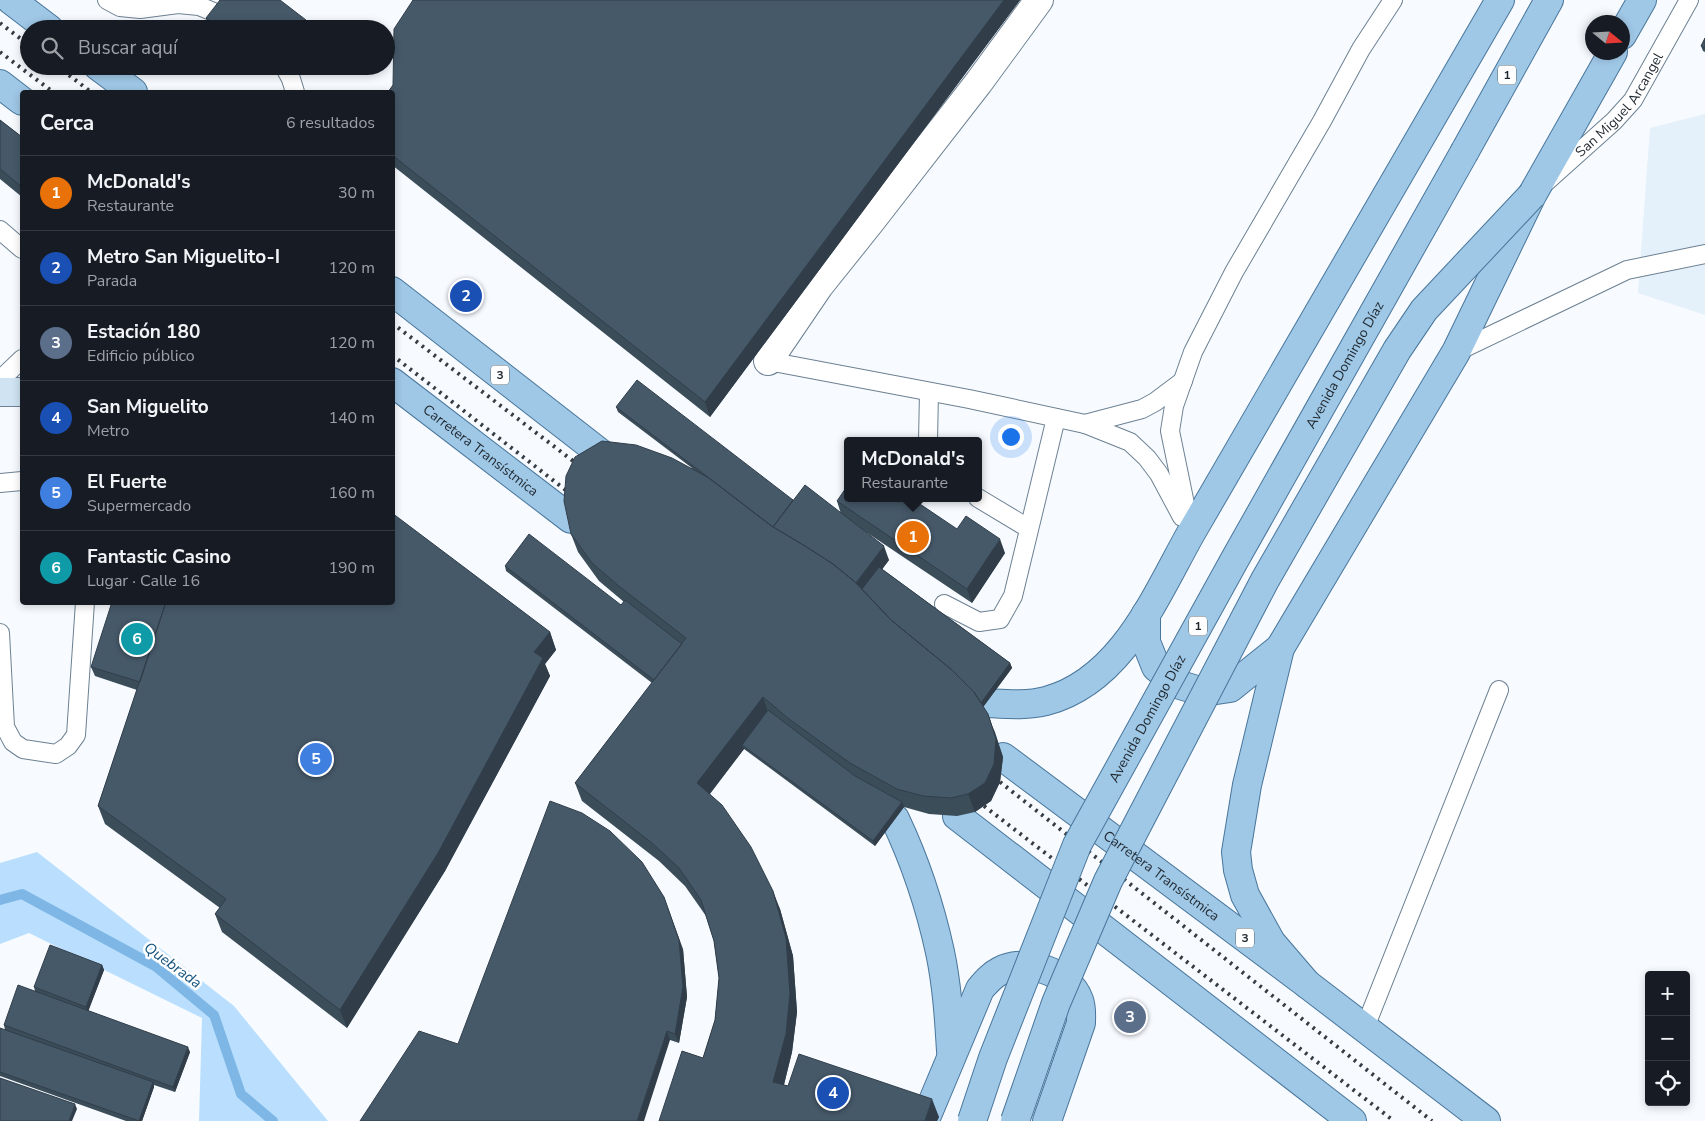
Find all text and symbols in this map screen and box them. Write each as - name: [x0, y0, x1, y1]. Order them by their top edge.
- north arrow: [1585, 15, 1630, 60]
- search box: [20, 20, 395, 75]
- icon: search: [38, 34, 66, 62]
- text: Buscar aquí: [78, 35, 177, 61]
- street label: San Miguel Arcangel: [1571, 48, 1668, 161]
- road number: 1: [1498, 66, 1516, 84]
- text: Cerca: [40, 109, 94, 137]
- text: 6 resultados: [286, 112, 375, 134]
- text: McDonald's: [87, 169, 191, 195]
- text: 1: [51, 182, 61, 204]
- text: 30 m: [338, 182, 375, 204]
- text: Restaurante: [87, 195, 174, 217]
- text: Metro San Miguelito-I: [87, 244, 280, 270]
- text: 2: [51, 257, 61, 279]
- text: 120 m: [328, 257, 375, 279]
- text: Parada: [87, 270, 137, 292]
- pin: 2: [450, 277, 482, 315]
- street label: Avenida Domingo Díaz: [1301, 297, 1388, 432]
- text: Estación 180: [87, 319, 200, 345]
- text: 3: [51, 332, 61, 354]
- text: 120 m: [328, 332, 375, 354]
- text: Edificio público: [87, 345, 195, 367]
- road number: 3: [491, 366, 509, 384]
- text: San Miguelito: [87, 394, 209, 420]
- street label: Carretera Transístmica: [419, 400, 543, 500]
- text: 4: [51, 407, 61, 429]
- text: 140 m: [328, 407, 375, 429]
- text: Metro: [87, 420, 129, 442]
- your location: [998, 424, 1024, 450]
- popup: [844, 437, 982, 502]
- text: McDonald's: [861, 446, 965, 472]
- text: El Fuerte: [87, 469, 167, 495]
- text: Restaurante: [861, 472, 948, 494]
- text: 5: [51, 482, 61, 504]
- text: 160 m: [328, 482, 375, 504]
- text: Supermercado: [87, 495, 191, 517]
- pin: 1: [897, 518, 929, 556]
- text: Fantastic Casino: [87, 544, 231, 570]
- text: 6: [51, 557, 61, 579]
- text: 190 m: [328, 557, 375, 579]
- text: Lugar · Calle 16: [87, 570, 200, 592]
- road number: 1: [1189, 616, 1207, 636]
- pin: 6: [121, 620, 153, 658]
- street label: Avenida Domingo Díaz: [1104, 651, 1190, 786]
- pin: 5: [300, 740, 332, 778]
- street label: Carretera Transístmica: [1100, 826, 1224, 925]
- road number: 3: [1236, 928, 1254, 948]
- water label: Quebrada: [140, 937, 206, 993]
- map controls: [1645, 971, 1690, 1106]
- button: +: [1645, 971, 1690, 1016]
- pin: 3: [1114, 998, 1146, 1036]
- button: −: [1645, 1016, 1690, 1061]
- button: locate: [1645, 1061, 1690, 1106]
- pin: 4: [817, 1074, 849, 1112]

